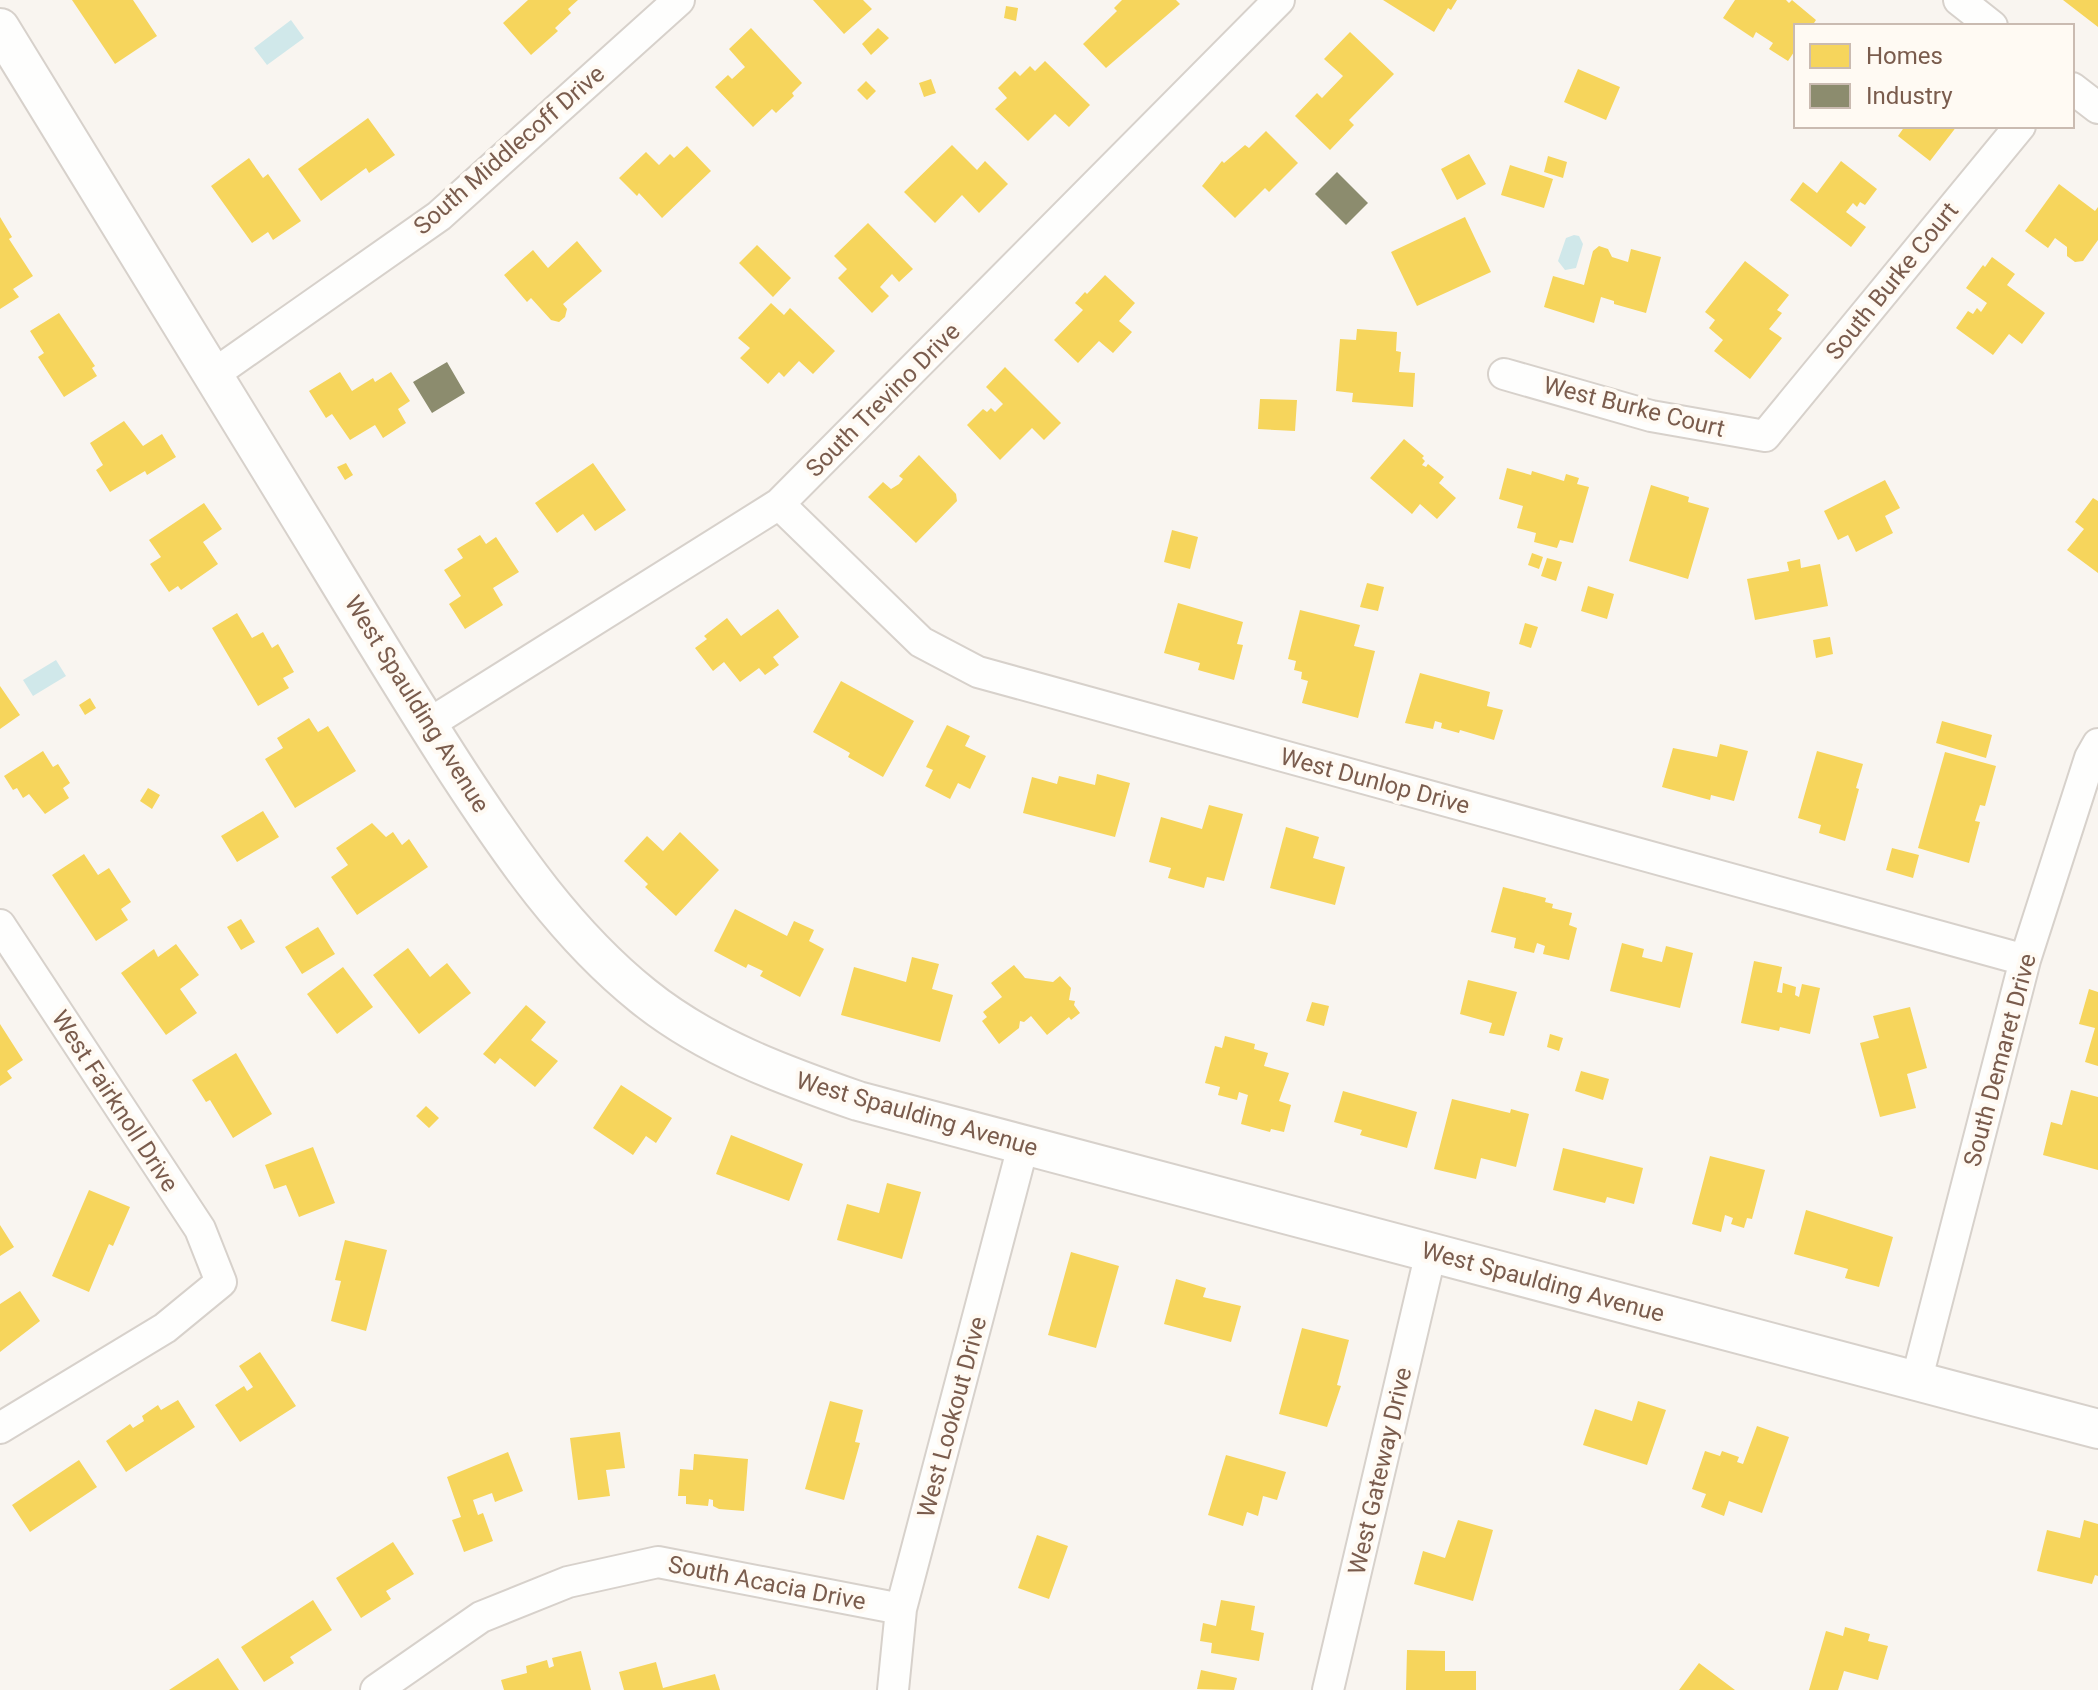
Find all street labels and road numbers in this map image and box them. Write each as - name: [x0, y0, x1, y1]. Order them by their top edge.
- street label: South Middlecoff Drive: [408, 60, 610, 240]
- street label: South Burke Court: [1820, 197, 1964, 365]
- street label: South Trevino Drive: [800, 317, 966, 483]
- street label: West Burke Court: [1540, 371, 1728, 443]
- street label: West Spaulding Avenue: [339, 590, 495, 818]
- street label: West Dunlop Drive: [1277, 742, 1473, 820]
- street label: South Demaret Drive: [1958, 951, 2042, 1169]
- street label: West Fairknoll Drive: [46, 1005, 184, 1197]
- street label: West Spaulding Avenue: [793, 1066, 1041, 1162]
- street label: West Spaulding Avenue: [1419, 1236, 1667, 1328]
- street label: West Lookout Drive: [912, 1313, 992, 1521]
- street label: West Gateway Drive: [1343, 1365, 1417, 1577]
- street label: South Acacia Drive: [666, 1550, 868, 1616]

